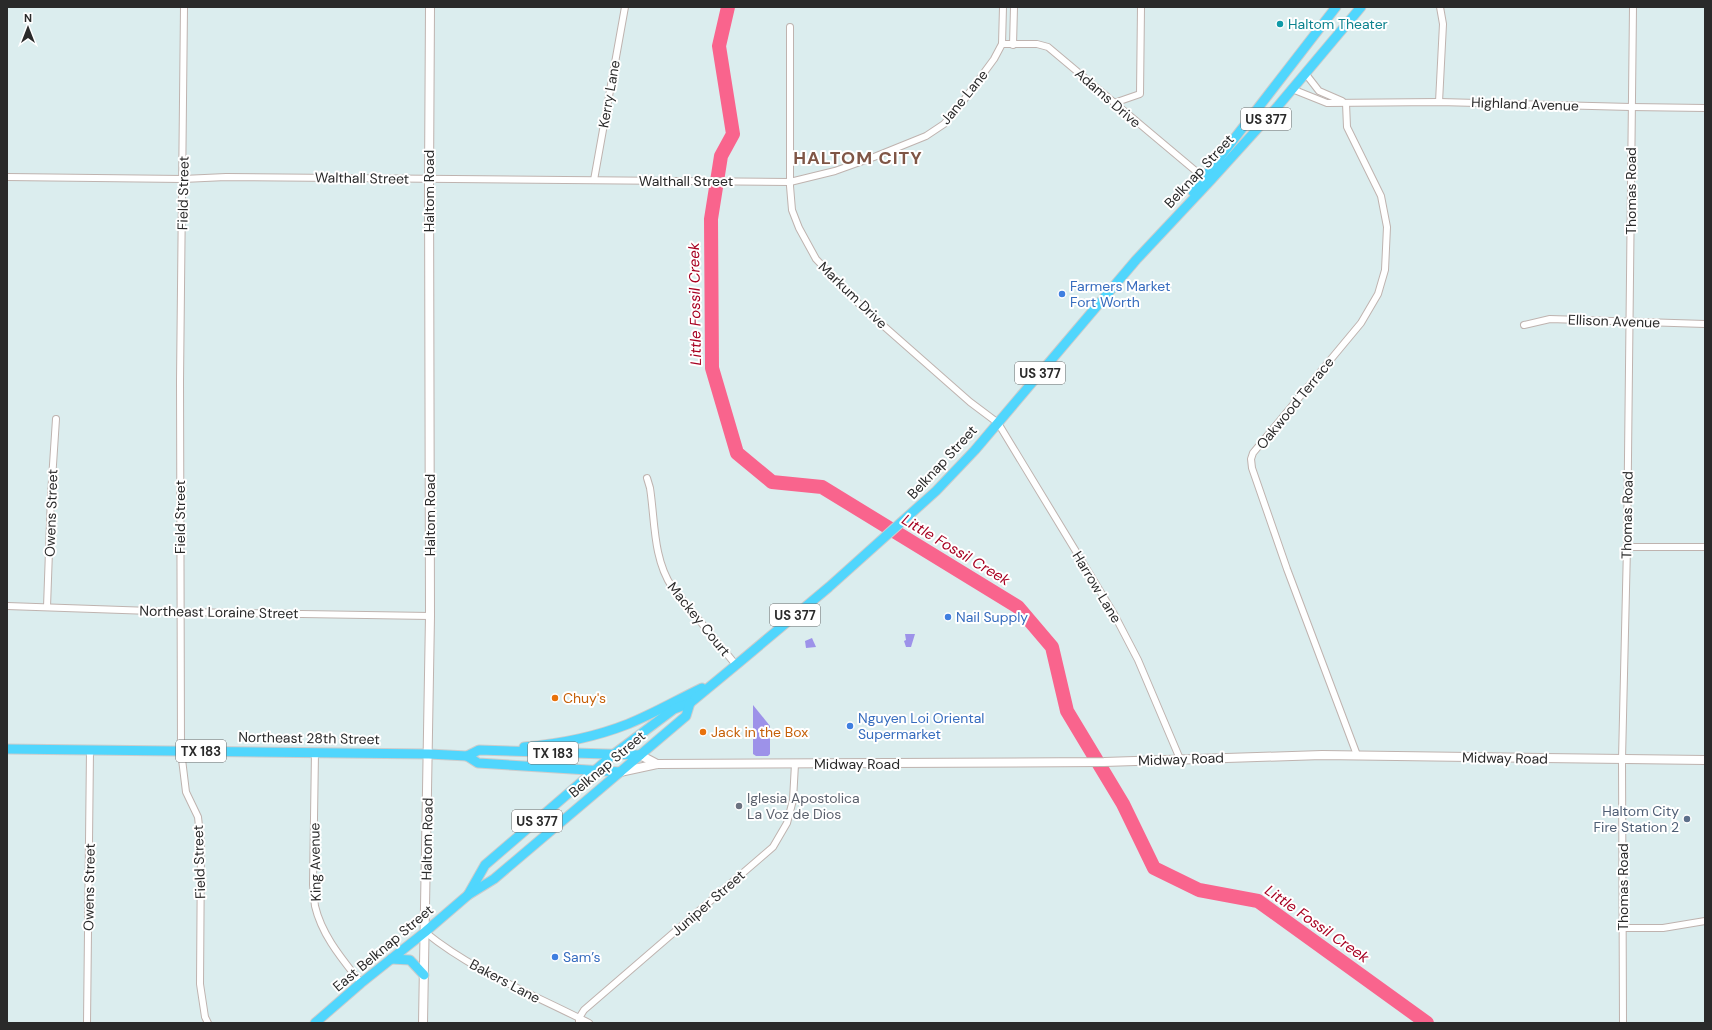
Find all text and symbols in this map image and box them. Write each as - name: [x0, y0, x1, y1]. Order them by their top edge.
- north arrow: [8, 8, 48, 48]
- text: N: [24, 11, 32, 25]
- place label: Haltom Theater: [1288, 15, 1388, 33]
- marker: Haltom Theater: [1275, 19, 1285, 29]
- street label: Kerry Lane: [594, 59, 624, 129]
- street label: Adams Drive: [1071, 64, 1145, 132]
- street label: Jane Lane: [936, 66, 992, 128]
- street label: Highland Avenue: [1471, 93, 1579, 115]
- road number: US 377: [1241, 108, 1291, 130]
- street label: Belknap Street: [1160, 130, 1238, 212]
- district label: HALTOM CITY: [793, 146, 923, 170]
- street label: Thomas Road: [1622, 147, 1640, 235]
- street label: Haltom Road: [420, 150, 438, 232]
- street label: Field Street: [173, 156, 193, 230]
- street label: Walthall Street: [315, 168, 409, 188]
- street label: Walthall Street: [639, 172, 733, 190]
- water label: Little Fossil Creek: [684, 242, 706, 366]
- street label: Markum Drive: [815, 258, 891, 332]
- place label: Farmers Market Fort Worth: [1070, 277, 1171, 311]
- marker: Farmers Market Fort Worth: [1057, 289, 1067, 299]
- street label: Ellison Avenue: [1568, 310, 1660, 332]
- street label: Oakwood Terrace: [1252, 353, 1338, 453]
- road number: US 377: [1015, 362, 1065, 384]
- street label: Belknap Street: [903, 421, 981, 503]
- street label: Owens Street: [40, 469, 62, 557]
- street label: Thomas Road: [1617, 471, 1637, 559]
- street label: Haltom Road: [421, 474, 439, 556]
- street label: Field Street: [171, 480, 189, 554]
- water label: Little Fossil Creek: [898, 510, 1014, 590]
- street label: Harrow Lane: [1069, 548, 1126, 626]
- street label: Mackey Court: [664, 578, 734, 660]
- street label: Northeast Loraine Street: [139, 602, 299, 622]
- road number: US 377: [770, 604, 820, 626]
- place label: Nail Supply: [956, 608, 1028, 626]
- marker: Nail Supply: [943, 612, 953, 622]
- place label: Chuy's: [563, 689, 606, 707]
- marker: Chuy's: [550, 693, 560, 703]
- place label: Nguyen Loi Oriental Supermarket: [858, 709, 984, 743]
- marker: Nguyen Loi Oriental Supermarket: [845, 721, 855, 731]
- place label: Jack in the Box: [711, 723, 808, 741]
- street label: Belknap Street: [565, 727, 649, 801]
- marker: Jack in the Box: [698, 727, 708, 737]
- street label: Northeast 28th Street: [238, 728, 380, 748]
- road number: TX 183: [176, 740, 226, 762]
- road number: TX 183: [528, 742, 578, 764]
- street label: Midway Road: [1462, 748, 1548, 768]
- street label: Midway Road: [1138, 749, 1224, 769]
- street label: Midway Road: [814, 755, 900, 773]
- place label: Iglesia Apostolica La Voz de Dios: [747, 789, 860, 823]
- street label: Haltom Road: [417, 798, 437, 880]
- marker: Iglesia Apostolica La Voz de Dios: [734, 801, 744, 811]
- place label: Haltom City Fire Station 2: [1594, 802, 1679, 836]
- road number: US 377: [512, 810, 562, 832]
- marker: Haltom City Fire Station 2: [1682, 814, 1692, 824]
- street label: King Avenue: [305, 822, 325, 901]
- street label: Field Street: [189, 825, 209, 899]
- street label: Owens Street: [79, 843, 99, 931]
- street label: Thomas Road: [1614, 843, 1632, 931]
- street label: Juniper Street: [667, 866, 749, 940]
- water label: Little Fossil Creek: [1261, 881, 1373, 968]
- street label: East Belknap Street: [329, 901, 437, 995]
- place label: Sam’s: [563, 948, 601, 966]
- marker: Sam’s: [550, 952, 560, 962]
- street label: Bakers Lane: [467, 955, 543, 1007]

